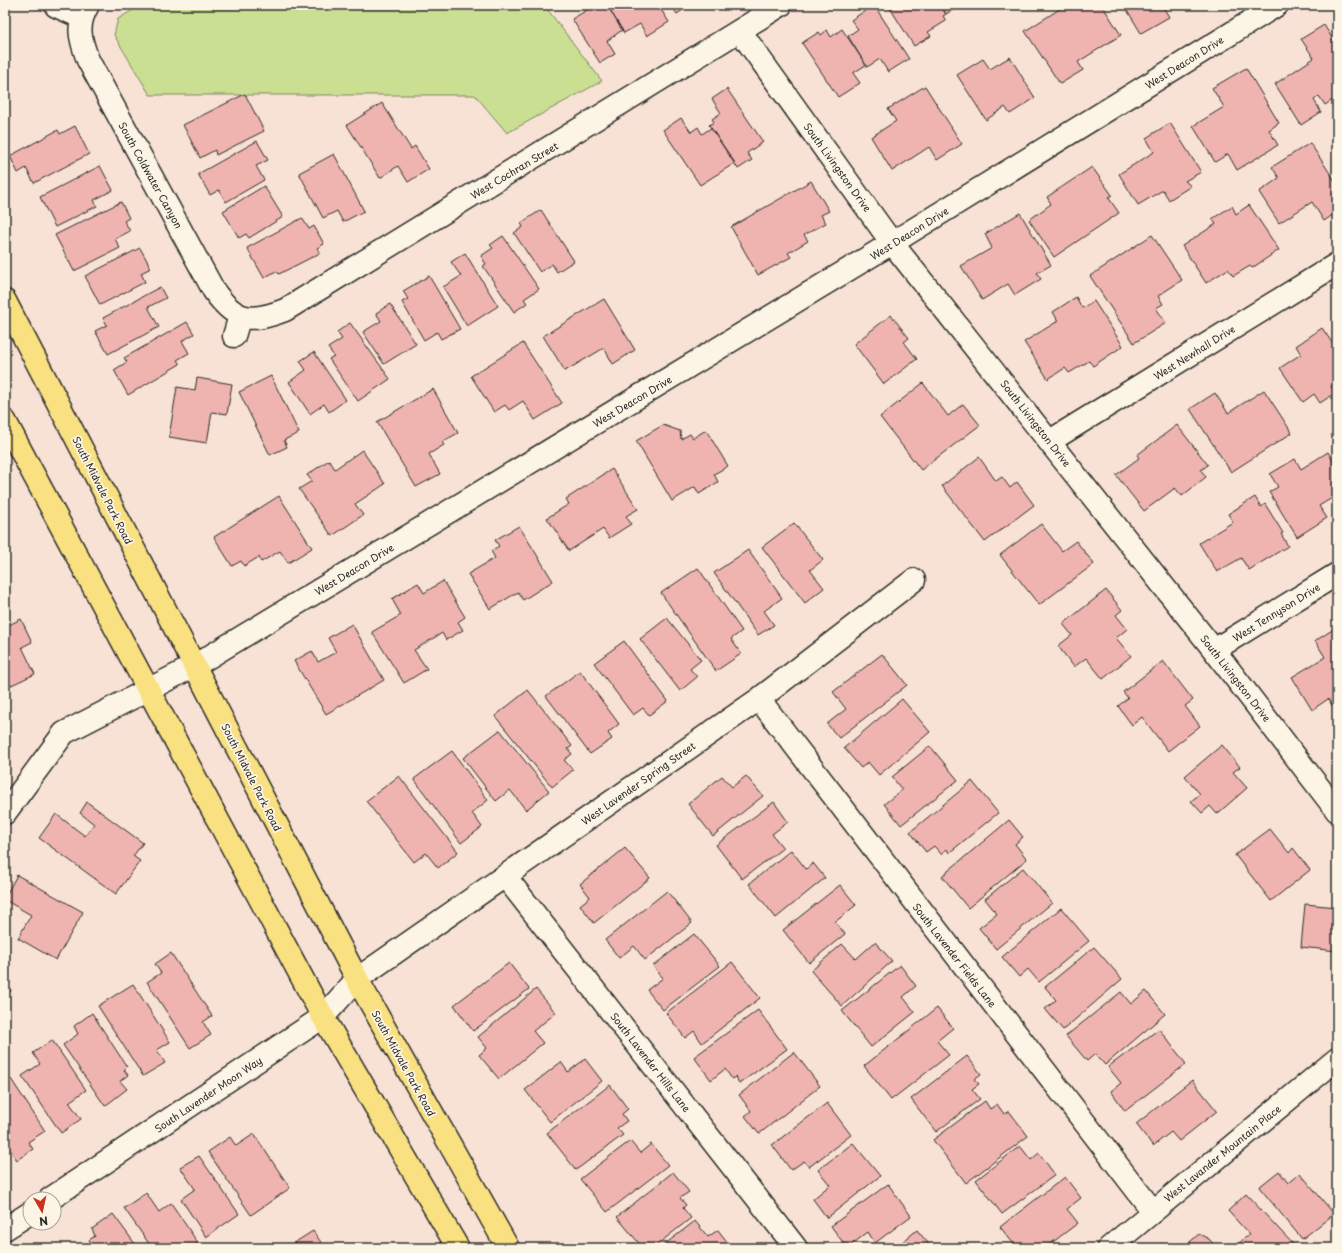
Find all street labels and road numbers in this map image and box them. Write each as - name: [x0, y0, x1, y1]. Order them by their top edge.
- street label: West Deacon Drive: [1142, 32, 1226, 92]
- street label: South Coldwater Canyon: [115, 119, 187, 231]
- street label: South Livingston Drive: [801, 120, 875, 214]
- street label: West Cochran Street: [467, 138, 561, 202]
- street label: West Deacon Drive: [867, 203, 951, 263]
- street label: West Newhall Drive: [1150, 321, 1238, 383]
- street label: West Deacon Drive: [590, 371, 674, 431]
- street label: South Livingston Drive: [997, 376, 1075, 470]
- street label: South Midvale Park Road: [69, 433, 137, 547]
- street label: West Deacon Drive: [312, 539, 396, 599]
- street label: West Tennyson Drive: [1229, 579, 1323, 646]
- street label: South Livingston Drive: [1197, 631, 1275, 725]
- street label: South Midvale Park Road: [218, 720, 286, 834]
- street label: West Lavender Spring Street: [578, 738, 698, 828]
- street label: South Lavender Fields Lane: [910, 900, 1001, 1011]
- street label: South Midvale Park Road: [369, 1007, 440, 1119]
- street label: South Lavender Hills Lane: [607, 1009, 695, 1115]
- street label: South Lavender Moon Way: [151, 1052, 265, 1136]
- street label: West Lavander Mountain Place: [1160, 1101, 1284, 1205]

